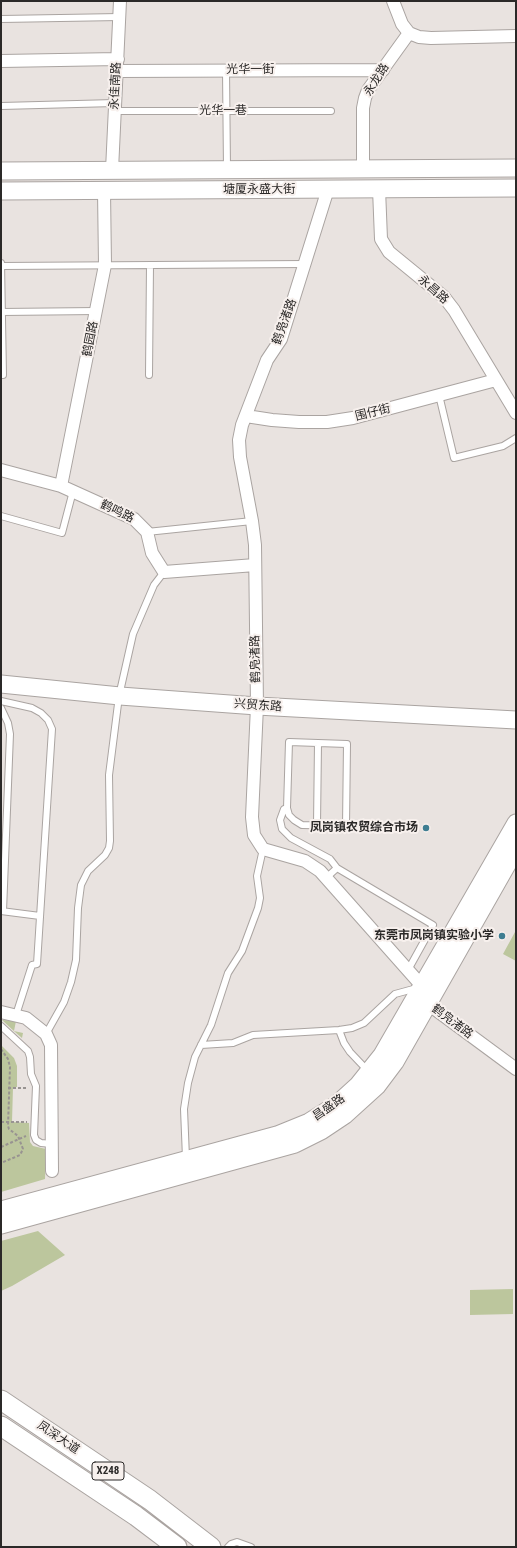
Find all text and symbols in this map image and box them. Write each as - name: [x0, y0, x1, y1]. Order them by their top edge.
- street label: 永龙路: [361, 61, 393, 99]
- street label: 永佳南路: [108, 62, 124, 110]
- street label: 光华一街: [226, 63, 274, 77]
- street label: 光华一巷: [199, 104, 247, 118]
- street label: 塘厦永盛大街: [223, 183, 295, 197]
- street label: 永昌路: [415, 273, 451, 307]
- street label: 鹤凫渚路: [270, 297, 300, 347]
- street label: 鹤园路: [80, 320, 102, 358]
- street label: 围仔街: [354, 402, 392, 424]
- street label: 鹤鸣路: [98, 498, 136, 526]
- street label: 鹤凫渚路: [248, 635, 264, 683]
- street label: 兴贸东路: [234, 697, 282, 715]
- place label: 凤岗镇农贸综合市场: [310, 821, 418, 835]
- marker: 凤岗镇农贸综合市场: [421, 823, 431, 833]
- place label: 东莞市凤岗镇实验小学: [374, 929, 494, 943]
- marker: 东莞市凤岗镇实验小学: [497, 931, 507, 941]
- street label: 鹤凫渚路: [428, 1002, 476, 1042]
- street label: 昌盛路: [310, 1092, 348, 1124]
- street label: 凤深大道: [34, 1419, 82, 1457]
- road number: X248: [92, 1462, 124, 1480]

